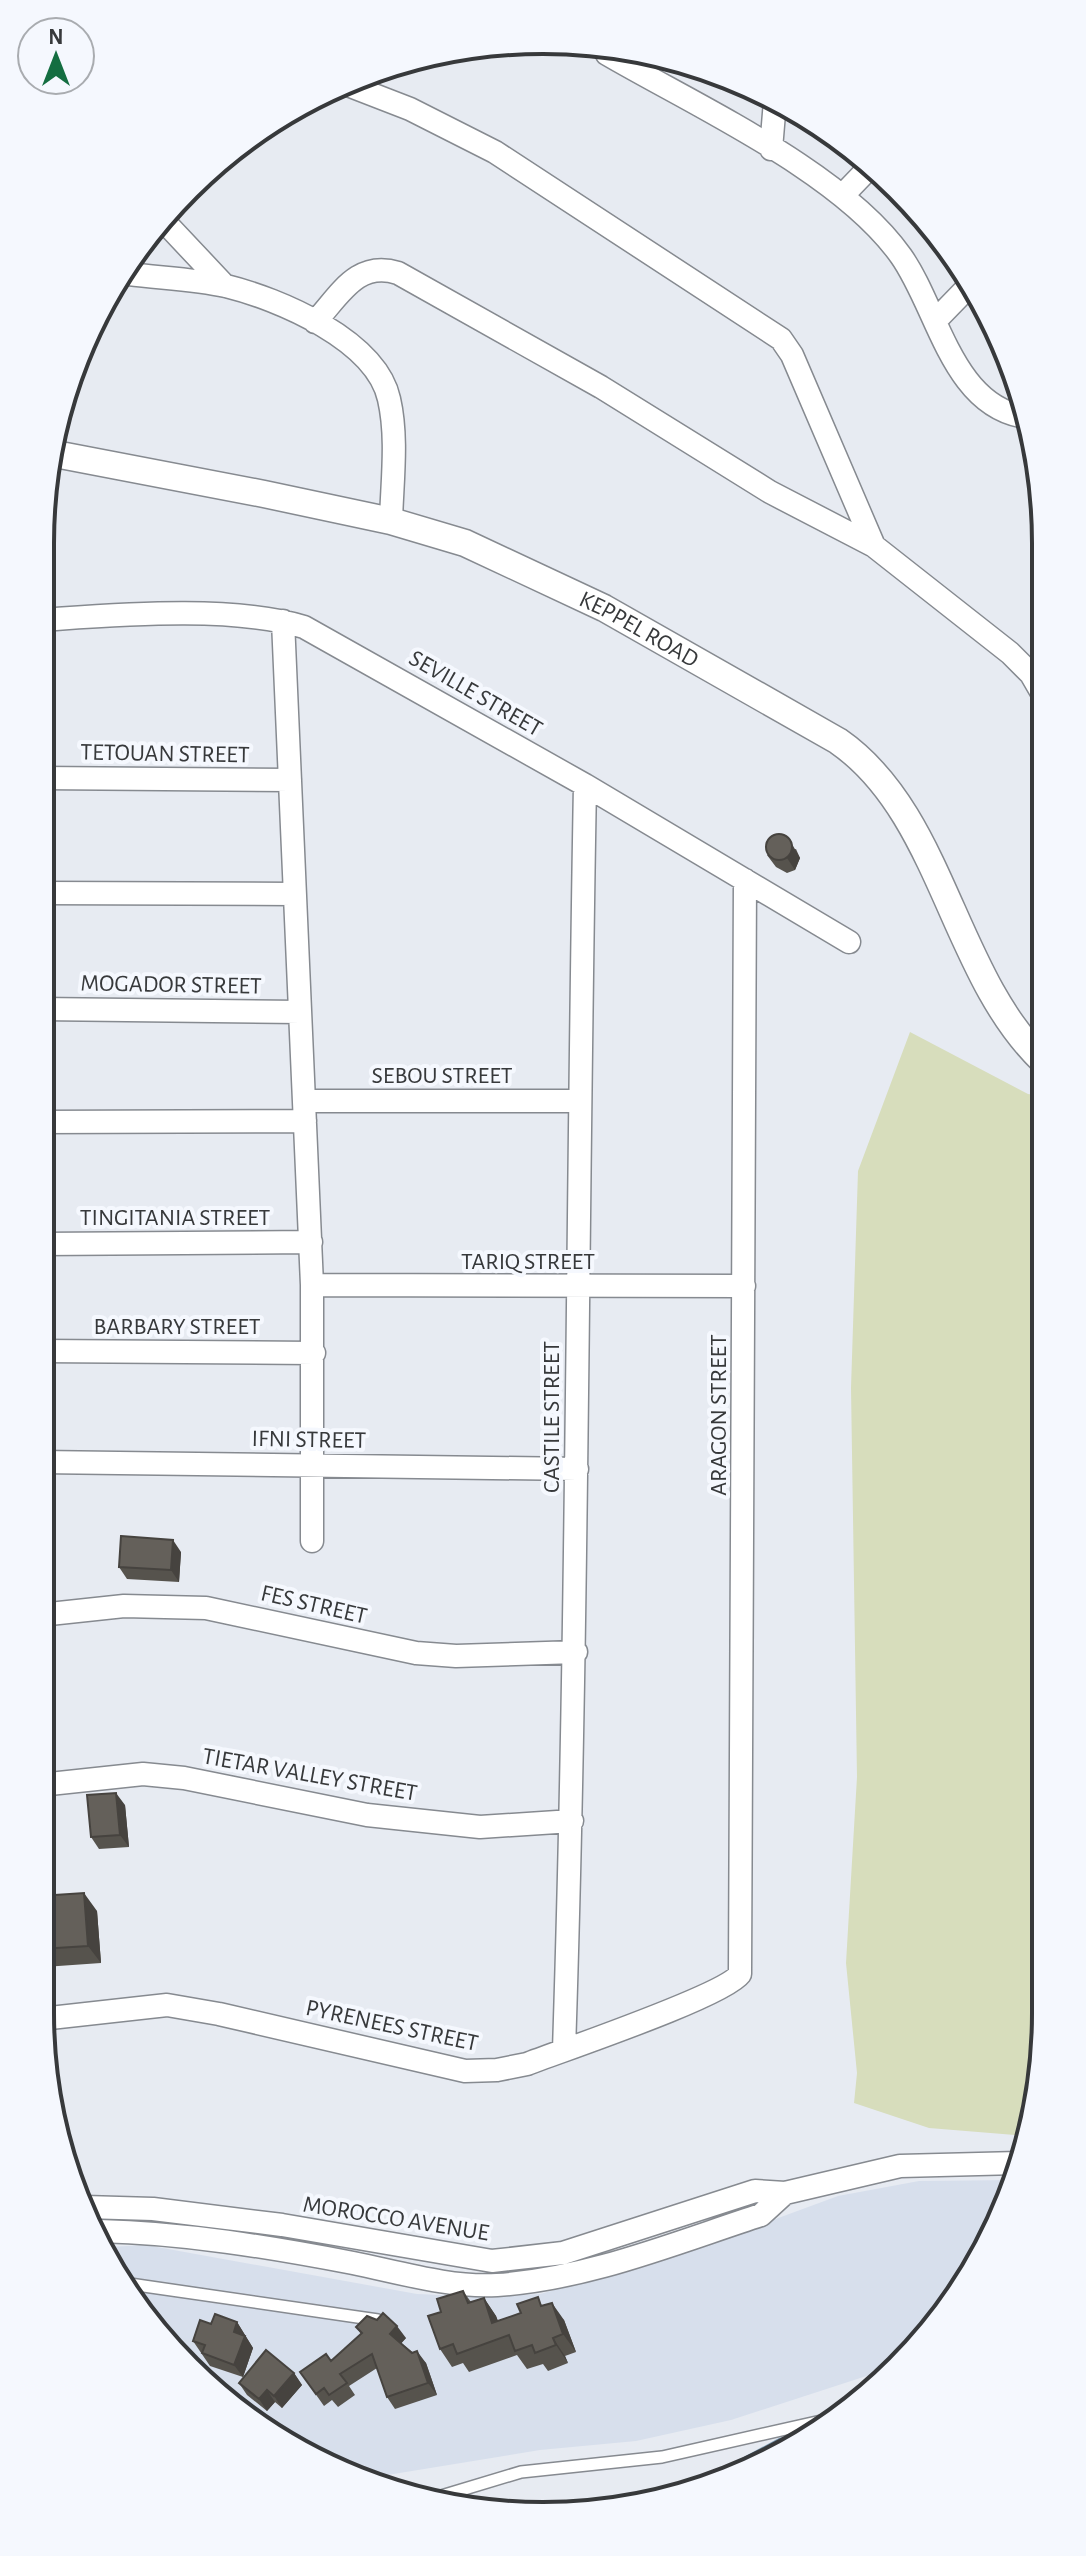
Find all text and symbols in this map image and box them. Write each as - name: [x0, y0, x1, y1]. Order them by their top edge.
- north arrow: [16, 16, 96, 96]
- text: N: [48, 26, 64, 48]
- street label: KEPPEL ROAD: [575, 587, 702, 672]
- street label: SEVILLE STREET: [405, 646, 546, 742]
- street label: TETOUAN STREET: [80, 741, 250, 767]
- street label: MOGADOR STREET: [80, 971, 262, 999]
- street label: SEBOU STREET: [372, 1064, 513, 1088]
- street label: TINGITANIA STREET: [80, 1206, 271, 1230]
- street label: TARIQ STREET: [461, 1250, 595, 1274]
- street label: BARBARY STREET: [93, 1315, 261, 1339]
- street label: ARAGON STREET: [707, 1334, 731, 1496]
- street label: CASTILE STREET: [540, 1341, 564, 1493]
- street label: IFNI STREET: [252, 1427, 367, 1453]
- street label: FES STREET: [258, 1581, 369, 1629]
- street label: TIETAR VALLEY STREET: [201, 1744, 419, 1806]
- street label: PYRENEES STREET: [303, 1996, 480, 2056]
- street label: MOROCCO AVENUE: [301, 2192, 491, 2246]

